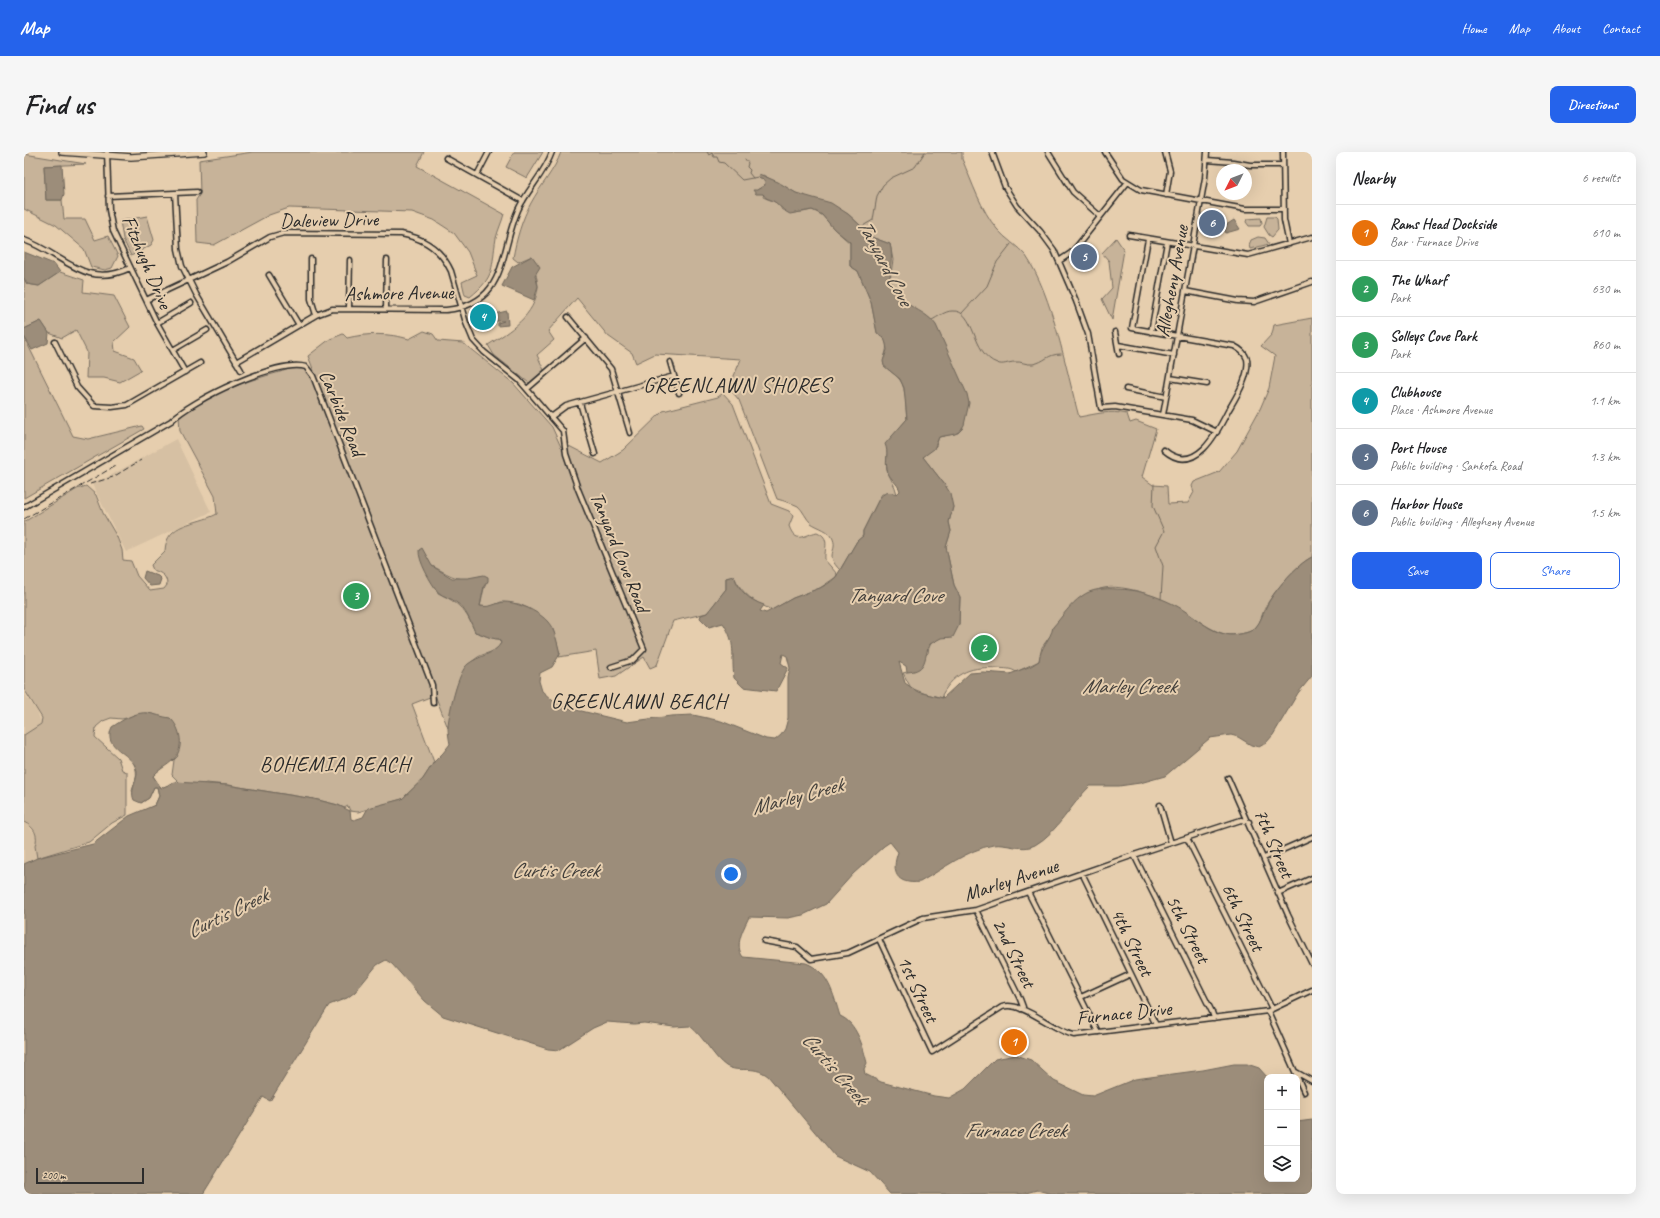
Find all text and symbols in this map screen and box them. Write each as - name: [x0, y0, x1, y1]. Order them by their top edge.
- text: Map: [20, 16, 50, 40]
- text: Home: [1461, 20, 1487, 37]
- text: Map: [1509, 20, 1530, 37]
- text: About: [1552, 20, 1580, 37]
- text: Contact: [1602, 20, 1640, 37]
- button: Directions: [1550, 86, 1636, 123]
- text: Find us: [24, 87, 94, 122]
- north arrow: [1216, 164, 1252, 200]
- text: Nearby: [1352, 168, 1395, 189]
- text: 6 results: [1582, 170, 1620, 186]
- street label: Daleview Drive: [280, 207, 380, 233]
- pin: 6: [1199, 208, 1225, 238]
- street label: Fitzhugh Drive: [116, 212, 178, 314]
- water label: Tanyard Cove: [851, 214, 920, 312]
- text: Rams Head Dockside: [1390, 215, 1496, 234]
- street label: Allegheny Avenue: [1150, 222, 1194, 339]
- text: 1: [1362, 225, 1368, 241]
- text: 610 m: [1592, 225, 1620, 241]
- text: Bar · Furnace Drive: [1390, 234, 1478, 250]
- pin: 5: [1071, 242, 1097, 272]
- text: The Wharf: [1390, 271, 1447, 290]
- street label: Ashmore Avenue: [344, 280, 455, 306]
- text: 2: [1362, 281, 1368, 297]
- text: 630 m: [1592, 281, 1620, 297]
- text: Park: [1390, 290, 1411, 306]
- pin: 4: [470, 302, 496, 332]
- text: Solleys Cove Park: [1390, 327, 1477, 346]
- text: 3: [1362, 337, 1368, 353]
- text: 860 m: [1592, 337, 1620, 353]
- text: Park: [1390, 346, 1411, 362]
- street label: Carbide Road: [313, 366, 372, 463]
- district label: GREENLAWN SHORES: [643, 372, 834, 398]
- text: Clubhouse: [1390, 383, 1440, 402]
- text: 4: [1362, 393, 1368, 409]
- text: 1.1 km: [1590, 393, 1620, 409]
- text: Place · Ashmore Avenue: [1390, 402, 1492, 418]
- text: Port House: [1390, 439, 1446, 458]
- text: 5: [1362, 449, 1368, 465]
- text: 1.3 km: [1590, 449, 1620, 465]
- text: Public building · Sankofa Road: [1390, 458, 1522, 474]
- street label: Tanyard Cove Road: [585, 488, 657, 619]
- text: Harbor House: [1390, 495, 1462, 514]
- text: 6: [1362, 505, 1368, 521]
- text: 1.5 km: [1590, 505, 1620, 521]
- text: Public building · Allegheny Avenue: [1390, 514, 1534, 530]
- button: Save: [1352, 552, 1482, 589]
- button: Share: [1490, 552, 1620, 589]
- pin: 3: [343, 581, 369, 611]
- water label: Tanyard Cove: [848, 582, 945, 608]
- pin: 2: [971, 633, 997, 663]
- water label: Marley Creek: [1082, 673, 1179, 699]
- district label: GREENLAWN BEACH: [551, 688, 729, 714]
- district label: BOHEMIA BEACH: [260, 751, 412, 777]
- water label: Marley Creek: [749, 771, 849, 821]
- street label: 7th Street: [1248, 805, 1301, 884]
- street label: Marley Avenue: [961, 853, 1063, 907]
- water label: Curtis Creek: [512, 857, 602, 883]
- your location: [721, 864, 741, 884]
- street label: 6th Street: [1216, 879, 1271, 957]
- water label: Curtis Creek: [182, 881, 275, 944]
- street label: 5th Street: [1160, 891, 1217, 969]
- street label: 4th Street: [1105, 904, 1160, 982]
- street label: 2nd Street: [987, 914, 1042, 994]
- street label: 1st Street: [892, 952, 945, 1028]
- street label: Furnace Drive: [1075, 995, 1174, 1030]
- water label: Curtis Creek: [797, 1027, 876, 1112]
- pin: 1: [1001, 1027, 1027, 1057]
- map controls: [1264, 1074, 1300, 1182]
- button: +: [1264, 1074, 1300, 1110]
- button: −: [1264, 1110, 1300, 1146]
- water label: Furnace Creek: [964, 1117, 1069, 1143]
- button: layers: [1264, 1146, 1300, 1182]
- scale bar: [36, 1166, 144, 1185]
- text: 200 m: [42, 1168, 66, 1182]

